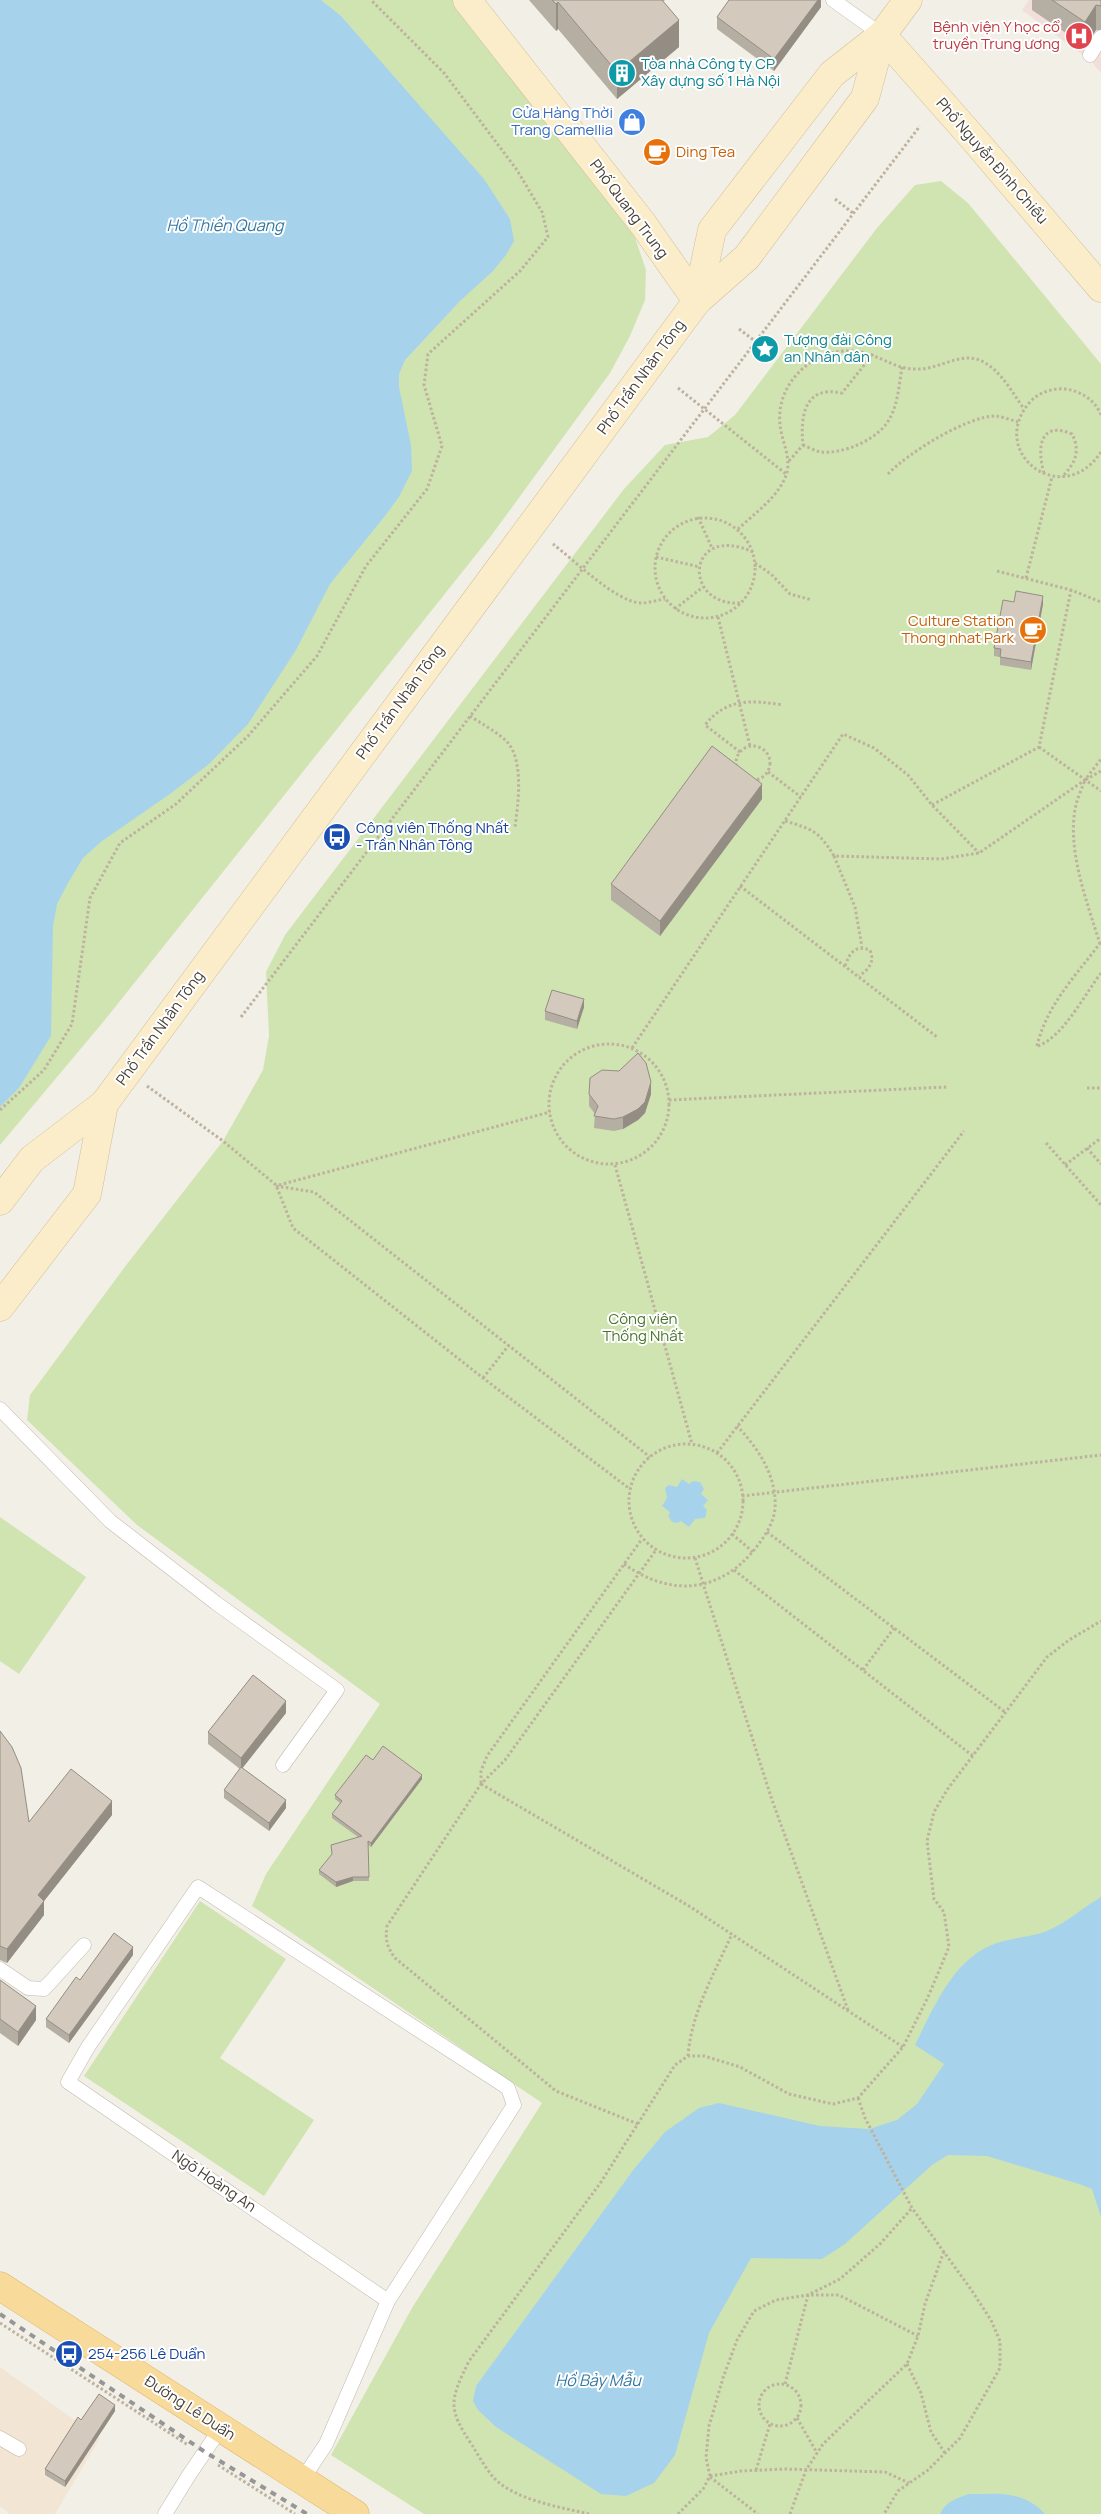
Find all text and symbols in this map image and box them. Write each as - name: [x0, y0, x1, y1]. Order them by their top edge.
- place label: Bệnh viện Y học cổ truyền Trung ương: [933, 16, 1060, 54]
- hospital icon: Bệnh viện Y học cổ truyền Trung ương: [1064, 21, 1094, 51]
- place label: Tòa nhà Công ty CP Xây dựng số 1 Hà Nội: [641, 53, 780, 91]
- building icon: Tòa nhà Công ty CP Xây dựng số 1 Hà Nội: [607, 58, 637, 88]
- street label: Phố Nguyễn Đình Chiểu: [932, 93, 1053, 228]
- place label: Cửa Hàng Thời Trang Camellia: [511, 102, 613, 140]
- shop icon: Cửa Hàng Thời Trang Camellia: [617, 107, 647, 137]
- cafe icon: Ding Tea: [642, 137, 672, 167]
- place label: Ding Tea: [676, 141, 735, 162]
- street label: Phố Quang Trung: [585, 155, 674, 263]
- water label: Hồ Thiền Quang: [166, 214, 285, 236]
- street label: Phố Trần Nhân Tông: [592, 315, 689, 438]
- place label: Tượng đài Công an Nhân dân: [784, 329, 892, 367]
- place icon: Tượng đài Công an Nhân dân: [750, 334, 780, 364]
- place label: Culture Station Thong nhat Park: [901, 610, 1015, 648]
- cafe icon: Culture Station Thong nhat Park: [1018, 615, 1048, 645]
- street label: Phố Trần Nhân Tông: [351, 640, 448, 763]
- place label: Công viên Thống Nhất - Trần Nhân Tông: [356, 817, 509, 855]
- bus stop icon: Công viên Thống Nhất - Trần Nhân Tông: [322, 822, 352, 852]
- street label: Phố Trần Nhân Tông: [111, 966, 208, 1089]
- park label: Công viên Thống Nhất: [602, 1308, 684, 1346]
- street label: Ngõ Hoàng An: [168, 2145, 261, 2217]
- bus stop icon: 254-256 Lê Duẩn: [54, 2339, 84, 2369]
- place label: 254-256 Lê Duẩn: [88, 2343, 206, 2364]
- water label: Hồ Bảy Mẫu: [555, 2369, 642, 2391]
- street label: Đường Lê Duẩn: [141, 2370, 240, 2445]

